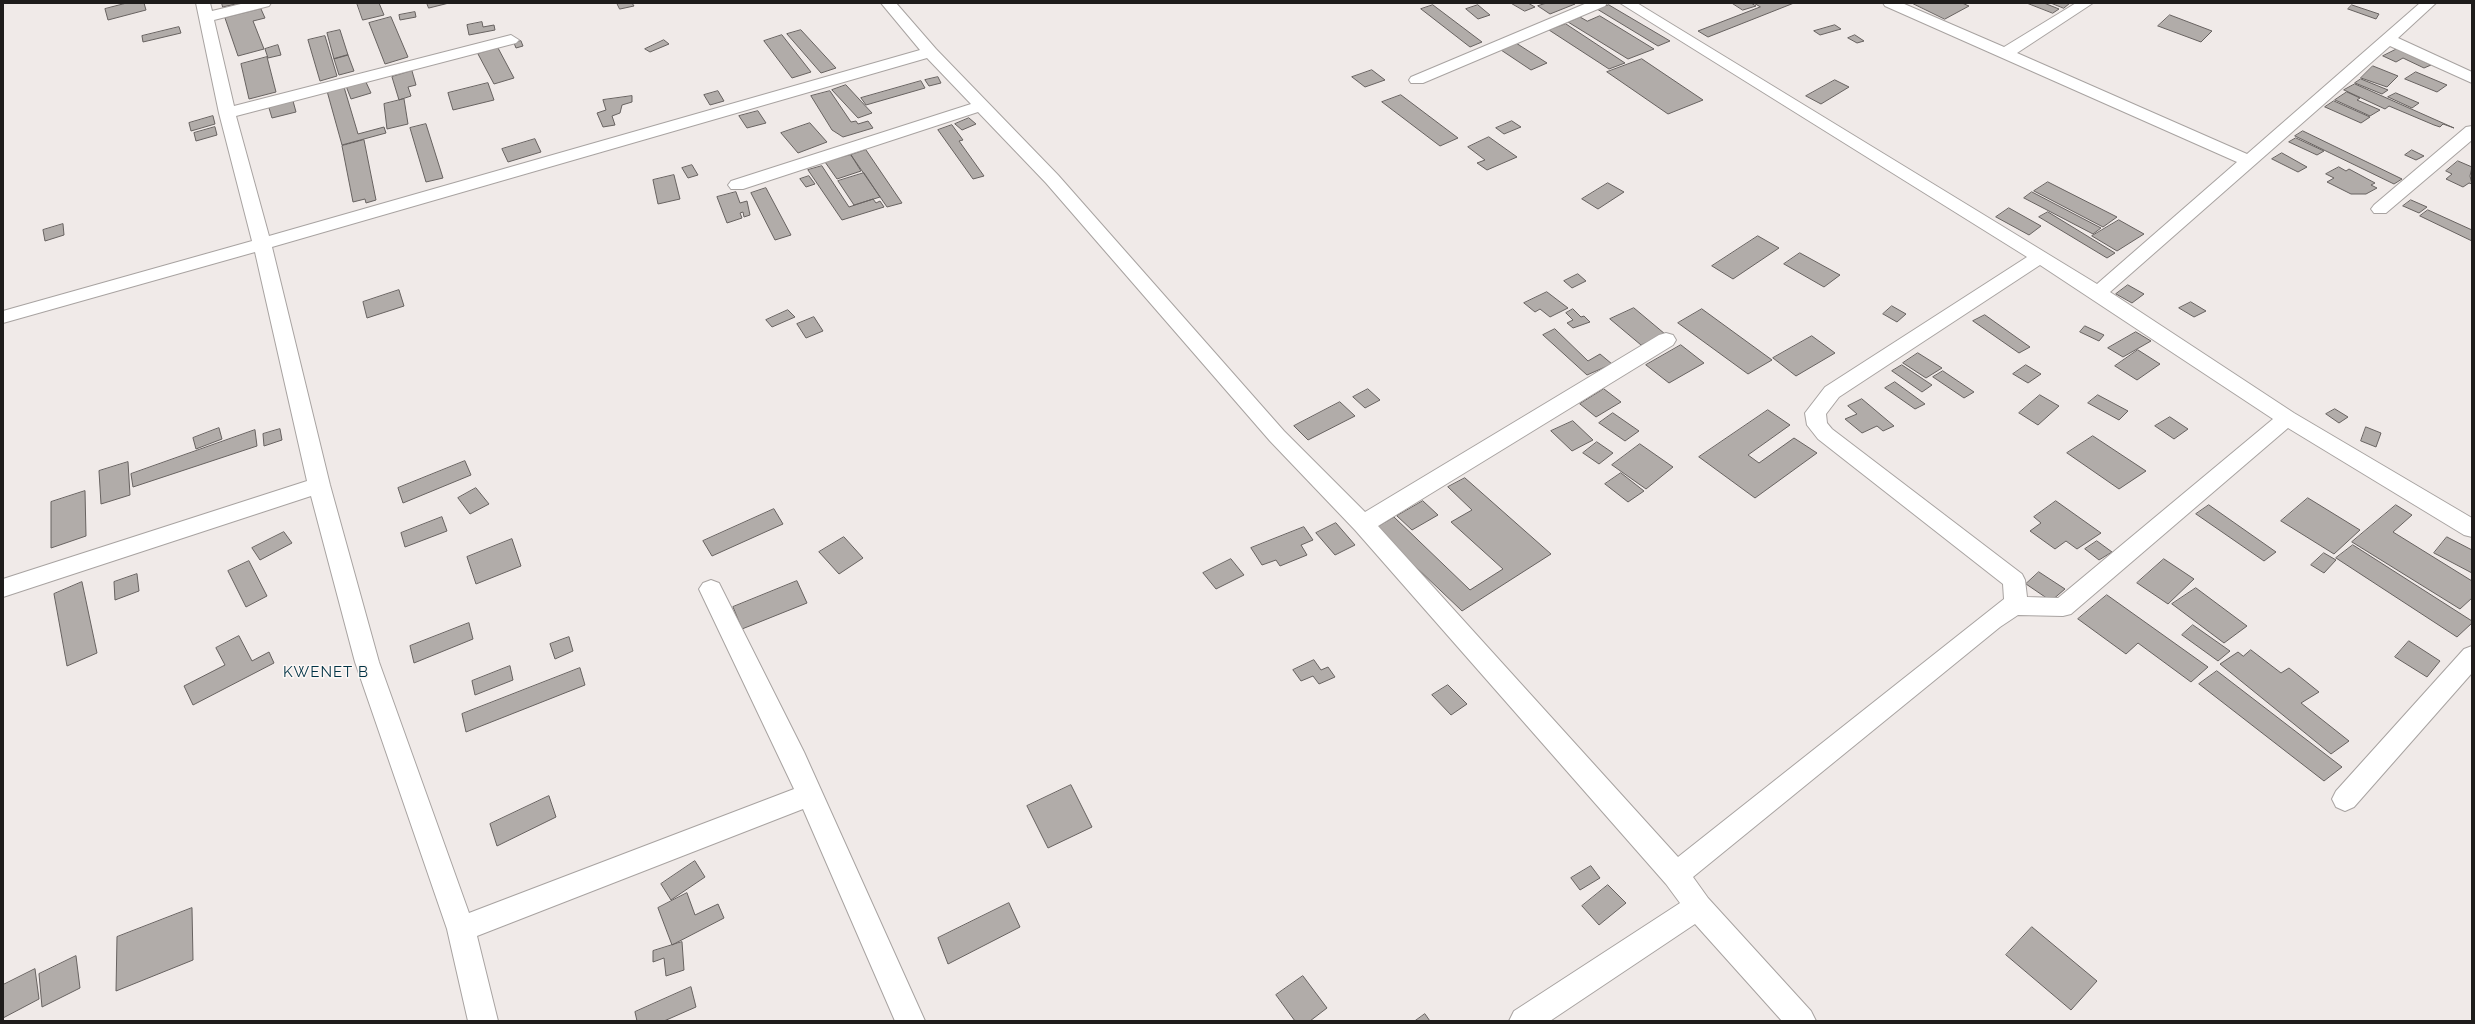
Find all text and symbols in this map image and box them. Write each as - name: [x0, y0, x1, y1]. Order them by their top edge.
- district label: KWENET B: [283, 663, 369, 681]

